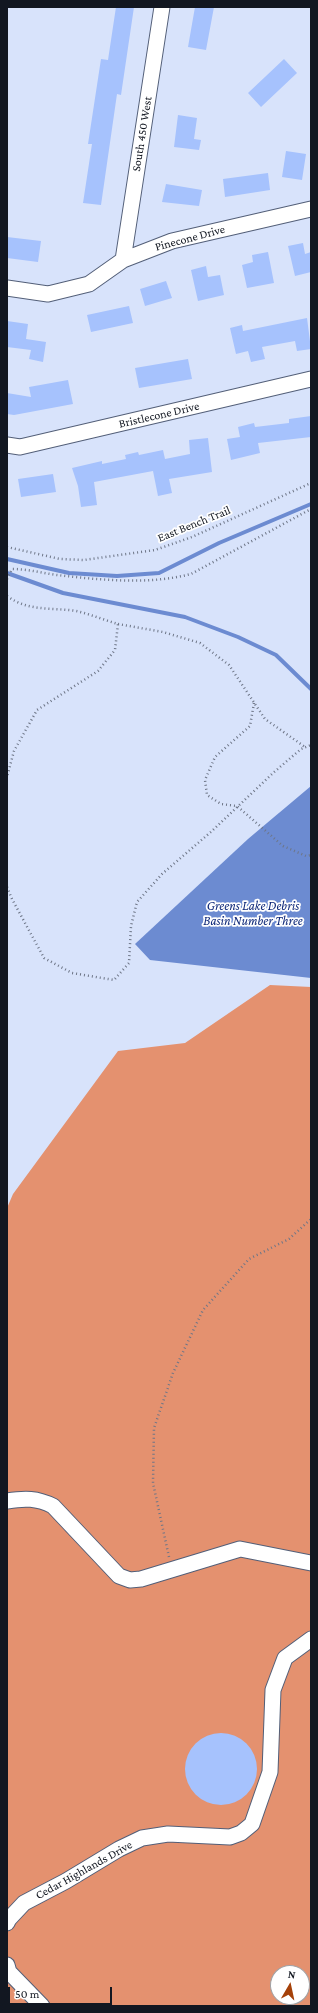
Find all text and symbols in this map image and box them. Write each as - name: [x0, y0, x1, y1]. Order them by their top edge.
- street label: South 450 West: [129, 95, 155, 173]
- street label: Pinecone Drive: [153, 222, 227, 254]
- street label: Bristlecone Drive: [117, 399, 201, 431]
- street label: East Bench Trail: [155, 503, 233, 545]
- water label: Greens Lake Debris Basin Number Three: [203, 898, 303, 929]
- street label: Cedar Highlands Drive: [33, 1837, 135, 1903]
- north arrow: [270, 1965, 310, 2005]
- text: N: [287, 1968, 296, 1981]
- scale bar: [10, 1979, 114, 2005]
- text: 50 m: [15, 1987, 39, 2001]

